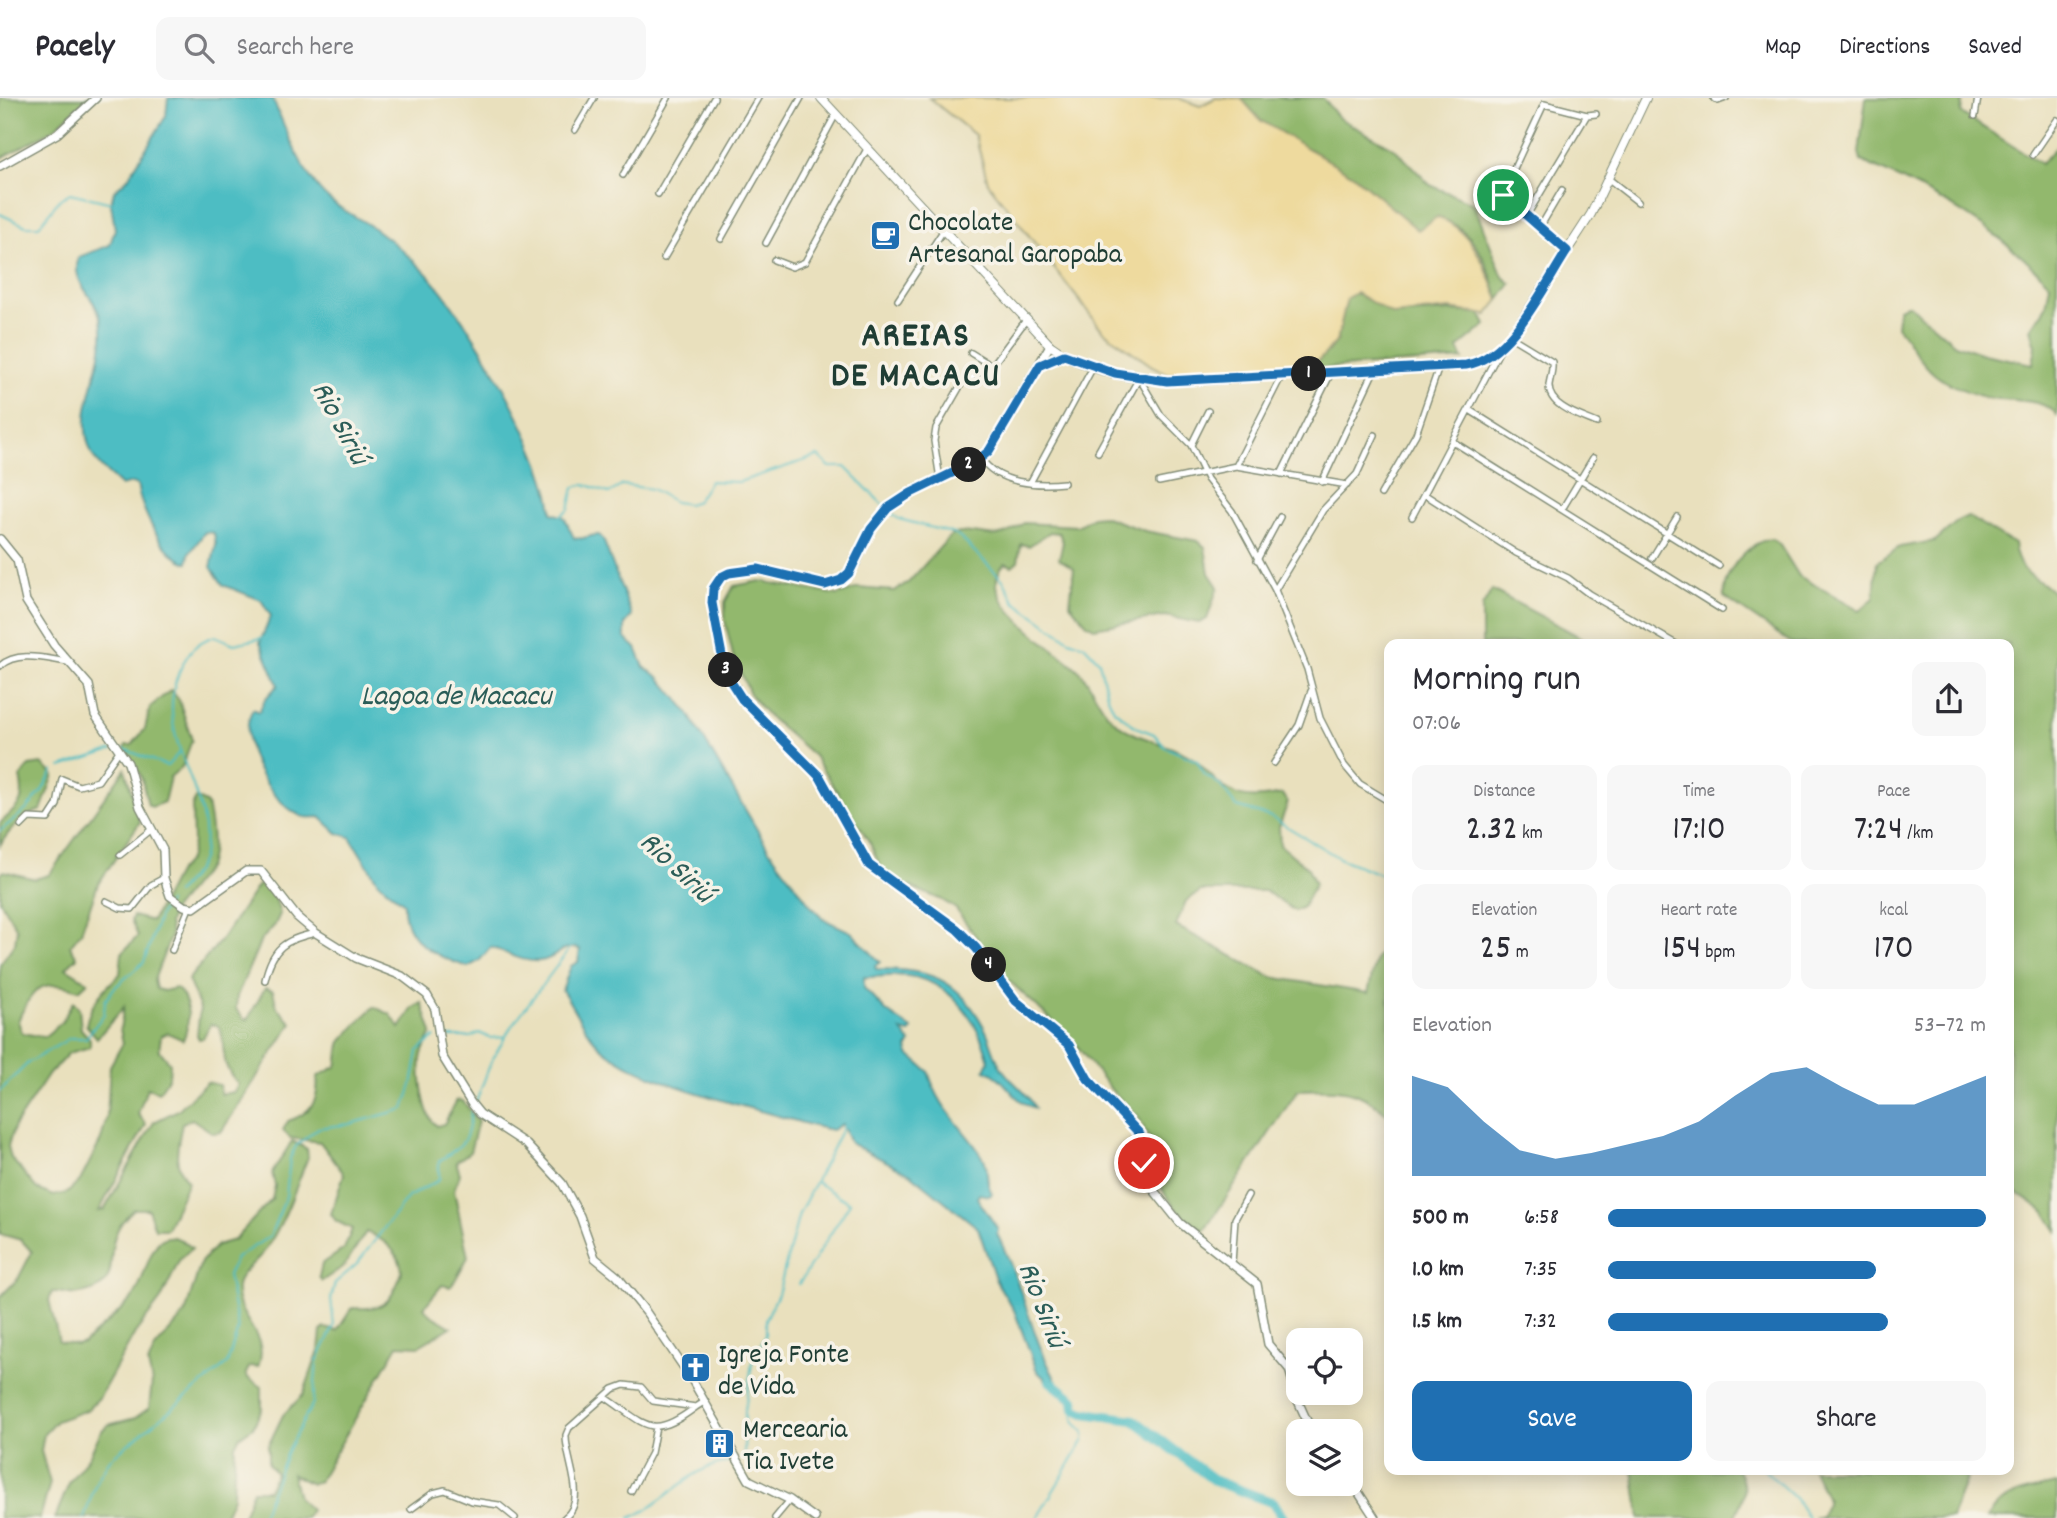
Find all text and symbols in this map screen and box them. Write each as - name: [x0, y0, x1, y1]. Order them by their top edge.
- search box: [156, 17, 646, 80]
- text: Pacely: [35, 25, 114, 72]
- icon: search: [180, 29, 218, 67]
- text: Search here: [236, 30, 354, 67]
- text: Map: [1765, 31, 1801, 65]
- text: Directions: [1839, 31, 1930, 65]
- text: Saved: [1968, 31, 2022, 65]
- pin: [1473, 165, 1533, 225]
- icon: arrive: [1484, 176, 1522, 214]
- place label: Chocolate Artesanal Garopaba: [908, 205, 1123, 277]
- cafe icon: Chocolate Artesanal Garopaba: [868, 219, 902, 253]
- district label: AREIAS DE MACACU: [831, 313, 1001, 403]
- pin: 1: [1292, 356, 1326, 392]
- text: 1: [1306, 360, 1311, 387]
- water label: Rio Siriú: [298, 375, 379, 476]
- pin: 2: [951, 448, 986, 482]
- text: 2: [964, 451, 973, 478]
- pin: 3: [708, 652, 744, 688]
- text: Morning run: [1412, 654, 1581, 709]
- text: 3: [721, 656, 730, 683]
- button: share: [1912, 662, 1986, 736]
- water label: Lagoa de Macacu: [361, 677, 553, 720]
- text: 07:06: [1412, 708, 1461, 741]
- text: Distance: [1473, 779, 1535, 806]
- text: Time: [1683, 779, 1715, 806]
- text: Pace: [1877, 779, 1910, 806]
- text: 2.32: [1466, 806, 1518, 856]
- text: 17:10: [1672, 806, 1726, 856]
- text: 7:24: [1854, 806, 1903, 856]
- text: km: [1518, 821, 1543, 848]
- text: /km: [1903, 821, 1933, 848]
- water label: Rio Siriú: [628, 823, 724, 917]
- text: Elevation: [1471, 898, 1537, 925]
- text: Heart rate: [1661, 898, 1737, 925]
- text: kcal: [1879, 898, 1908, 925]
- text: 25: [1480, 925, 1511, 975]
- text: 154: [1663, 925, 1701, 975]
- text: 170: [1874, 925, 1914, 975]
- text: m: [1511, 940, 1529, 967]
- text: bpm: [1701, 940, 1735, 967]
- pin: 4: [972, 948, 1006, 982]
- text: 4: [985, 951, 992, 978]
- text: Elevation: [1412, 1010, 1492, 1043]
- text: 53–72 m: [1914, 1010, 1986, 1043]
- pin: [1114, 1133, 1174, 1193]
- icon: check: [1125, 1144, 1163, 1182]
- text: 500 m: [1412, 1202, 1469, 1235]
- text: 6:58: [1524, 1202, 1559, 1235]
- text: 1.0 km: [1412, 1254, 1464, 1287]
- text: 7:35: [1524, 1254, 1558, 1287]
- water label: Rio Siriú: [1004, 1257, 1077, 1358]
- text: 1.5 km: [1412, 1306, 1462, 1339]
- text: 7:32: [1524, 1306, 1557, 1339]
- map controls: [1286, 1328, 1363, 1496]
- button: locate: [1286, 1328, 1363, 1405]
- place label: Igreja Fonte de Vida: [718, 1337, 849, 1409]
- church icon: Igreja Fonte de Vida: [678, 1351, 712, 1385]
- button: Save: [1412, 1381, 1692, 1461]
- button: Share: [1706, 1381, 1986, 1461]
- place label: Mercearia Tia Ivete: [743, 1412, 848, 1484]
- button: layers: [1286, 1419, 1363, 1496]
- building icon: Mercearia Tia Ivete: [703, 1426, 737, 1460]

